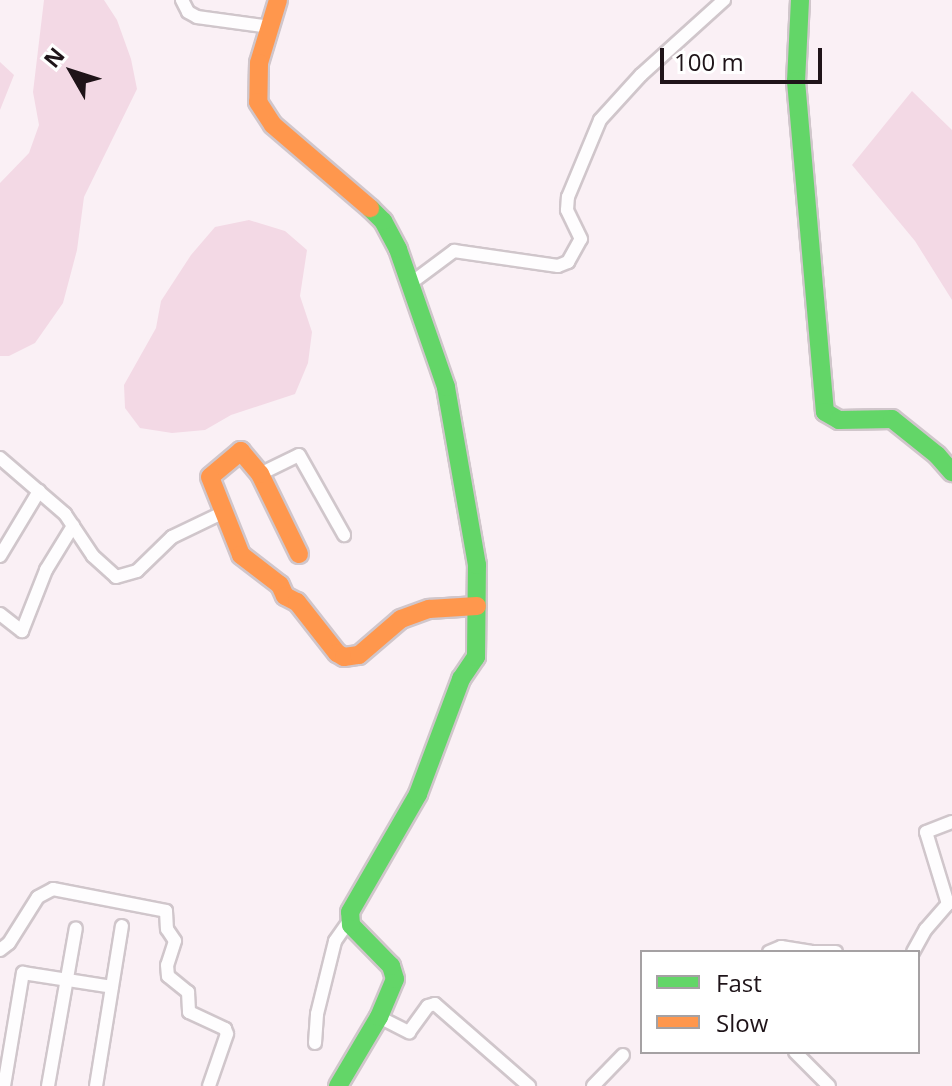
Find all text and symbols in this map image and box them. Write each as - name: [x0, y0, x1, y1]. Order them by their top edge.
- north arrow: [32, 32, 112, 112]
- scale bar: [664, 32, 826, 82]
- text: N: [36, 41, 71, 73]
- text: 100 m: [674, 45, 744, 78]
- legend: [640, 950, 920, 1054]
- text: Fast: [716, 966, 762, 999]
- text: Slow: [716, 1006, 768, 1039]

